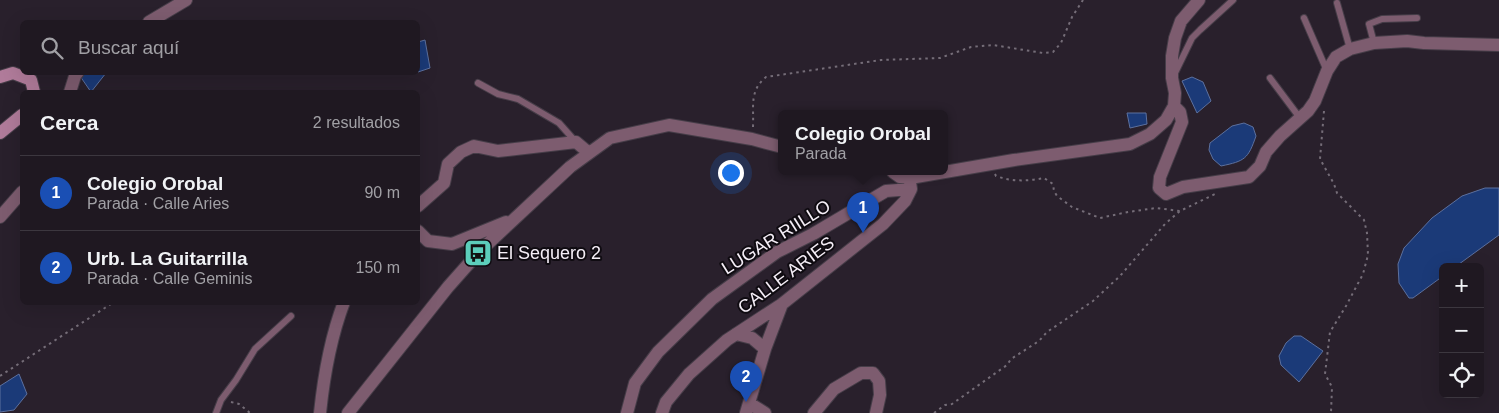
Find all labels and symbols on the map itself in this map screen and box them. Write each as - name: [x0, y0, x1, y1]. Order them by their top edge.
- your location: [718, 160, 744, 186]
- pin: 1: [847, 192, 879, 233]
- street label: LUGAR RIILLO: [718, 196, 834, 278]
- street label: CALLE ARIES: [734, 232, 838, 318]
- bus stop icon: El Sequero 2: [463, 238, 493, 268]
- place label: El Sequero 2: [497, 243, 601, 263]
- pin: 2: [730, 361, 762, 402]

